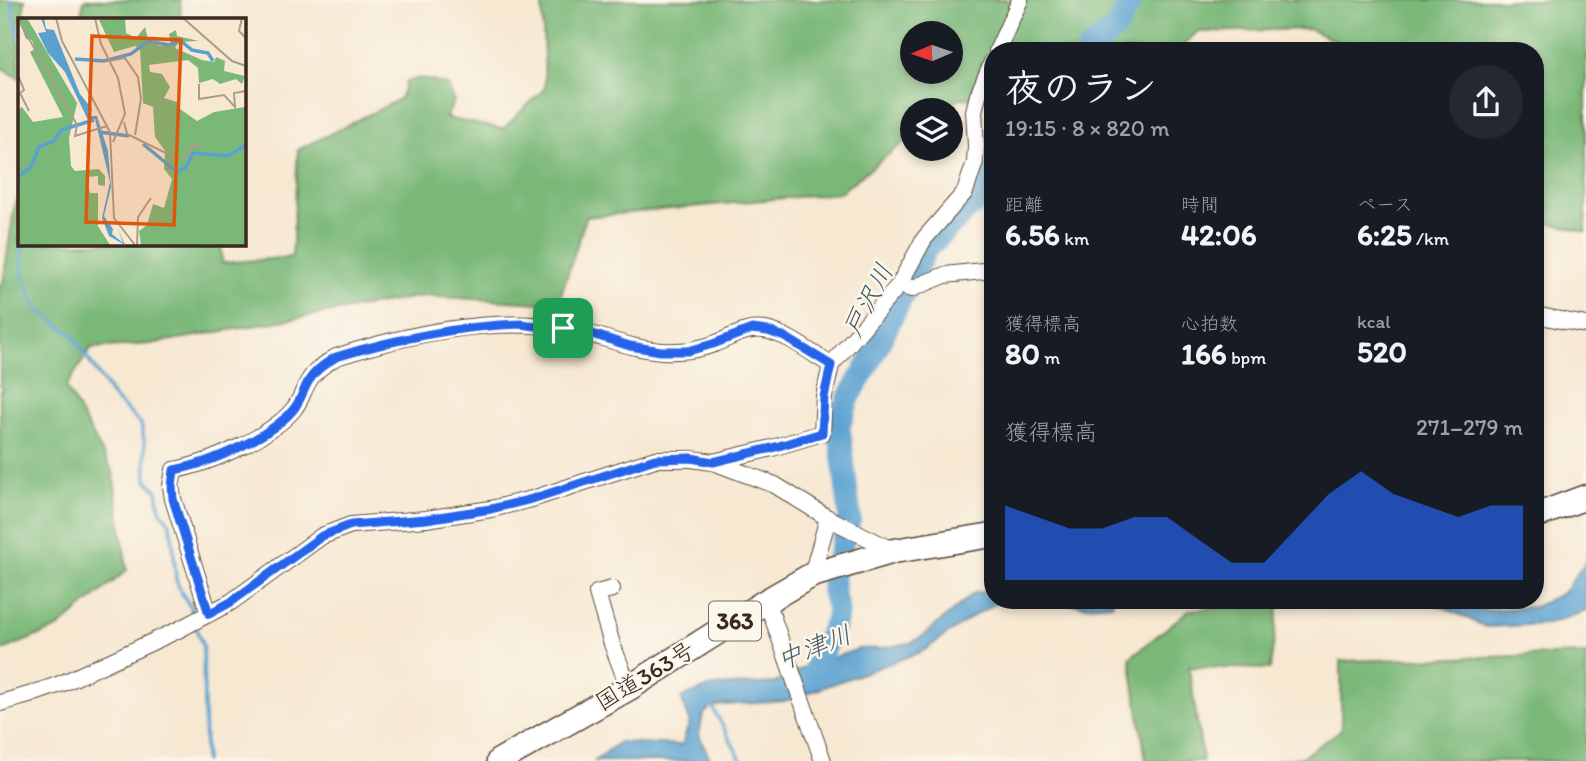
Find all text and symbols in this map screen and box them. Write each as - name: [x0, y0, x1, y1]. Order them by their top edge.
- inset map: [18, 18, 245, 245]
- north arrow: [900, 21, 962, 84]
- map controls: [900, 21, 963, 161]
- text: 夜のラン: [1005, 65, 1157, 111]
- button: share: [1449, 65, 1523, 139]
- button: layers: [900, 98, 963, 161]
- text: 19:15 · 8 × 820 m: [1005, 114, 1170, 142]
- text: 距離: [1005, 193, 1043, 216]
- text: 時間: [1181, 193, 1219, 216]
- text: ペース: [1357, 193, 1413, 216]
- text: 6.56: [1005, 216, 1060, 253]
- text: 42:06: [1181, 216, 1257, 253]
- text: 6:25: [1357, 216, 1412, 253]
- text: km: [1060, 227, 1089, 250]
- text: /km: [1412, 227, 1449, 250]
- water label: 戸沢川: [836, 258, 900, 342]
- pin: [533, 298, 593, 358]
- icon: arrive: [544, 309, 582, 347]
- text: kcal: [1357, 310, 1391, 333]
- text: 獲得標高: [1005, 312, 1081, 335]
- text: 心拍数: [1181, 312, 1238, 335]
- text: 520: [1357, 333, 1407, 370]
- text: 80: [1005, 335, 1040, 372]
- text: 166: [1181, 335, 1227, 372]
- text: m: [1040, 346, 1060, 369]
- text: bpm: [1227, 346, 1266, 369]
- text: 271–279 m: [1416, 413, 1523, 441]
- text: 獲得標高: [1005, 418, 1097, 446]
- road number: 363: [709, 601, 761, 640]
- water label: 中津川: [772, 618, 856, 676]
- street label: 国道363号: [590, 635, 700, 717]

